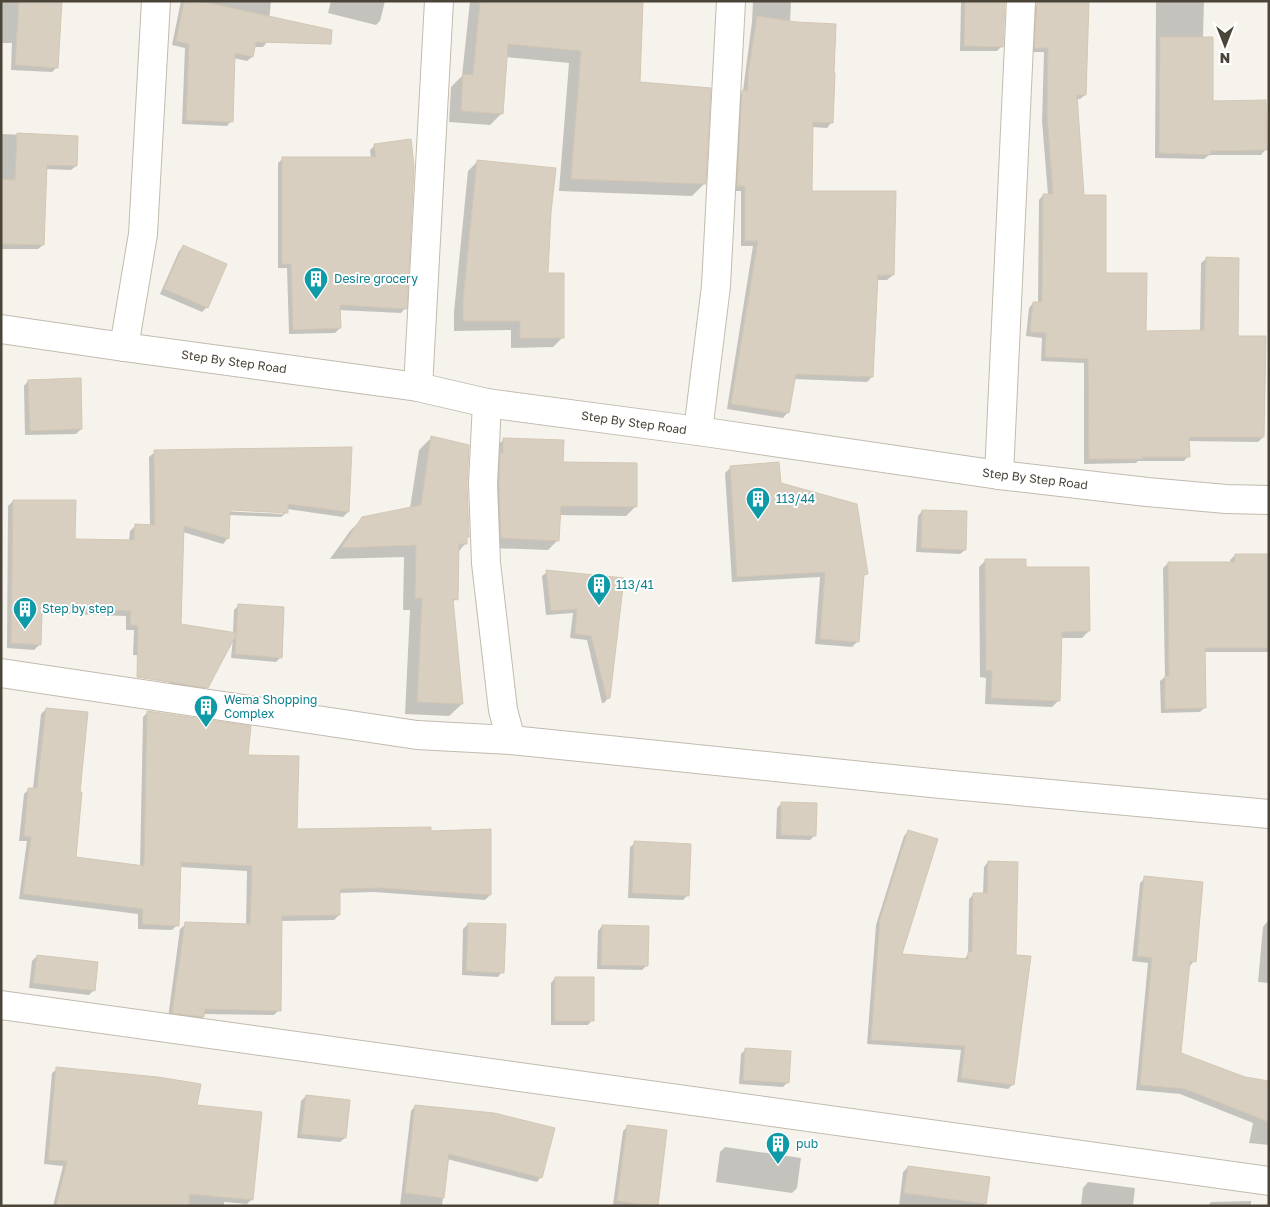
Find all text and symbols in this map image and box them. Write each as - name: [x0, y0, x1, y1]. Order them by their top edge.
- north arrow: [1200, 20, 1250, 70]
- text: N: [1220, 50, 1230, 67]
- building icon: Desire grocery: [303, 266, 329, 300]
- place label: Desire grocery: [334, 271, 418, 286]
- street label: Step By Step Road: [180, 347, 288, 376]
- street label: Step By Step Road: [580, 408, 688, 437]
- street label: Step By Step Road: [981, 465, 1089, 492]
- building icon: 113/44: [745, 486, 771, 520]
- place label: 113/44: [776, 491, 815, 506]
- building icon: 113/41: [586, 572, 612, 606]
- place label: 113/41: [616, 577, 654, 592]
- building icon: Step by step: [12, 596, 38, 630]
- place label: Step by step: [42, 601, 114, 616]
- place label: Wema Shopping Complex: [224, 692, 317, 721]
- building icon: Wema Shopping Complex: [193, 694, 219, 728]
- building icon: pub: [765, 1131, 791, 1165]
- place label: pub: [796, 1136, 818, 1151]

